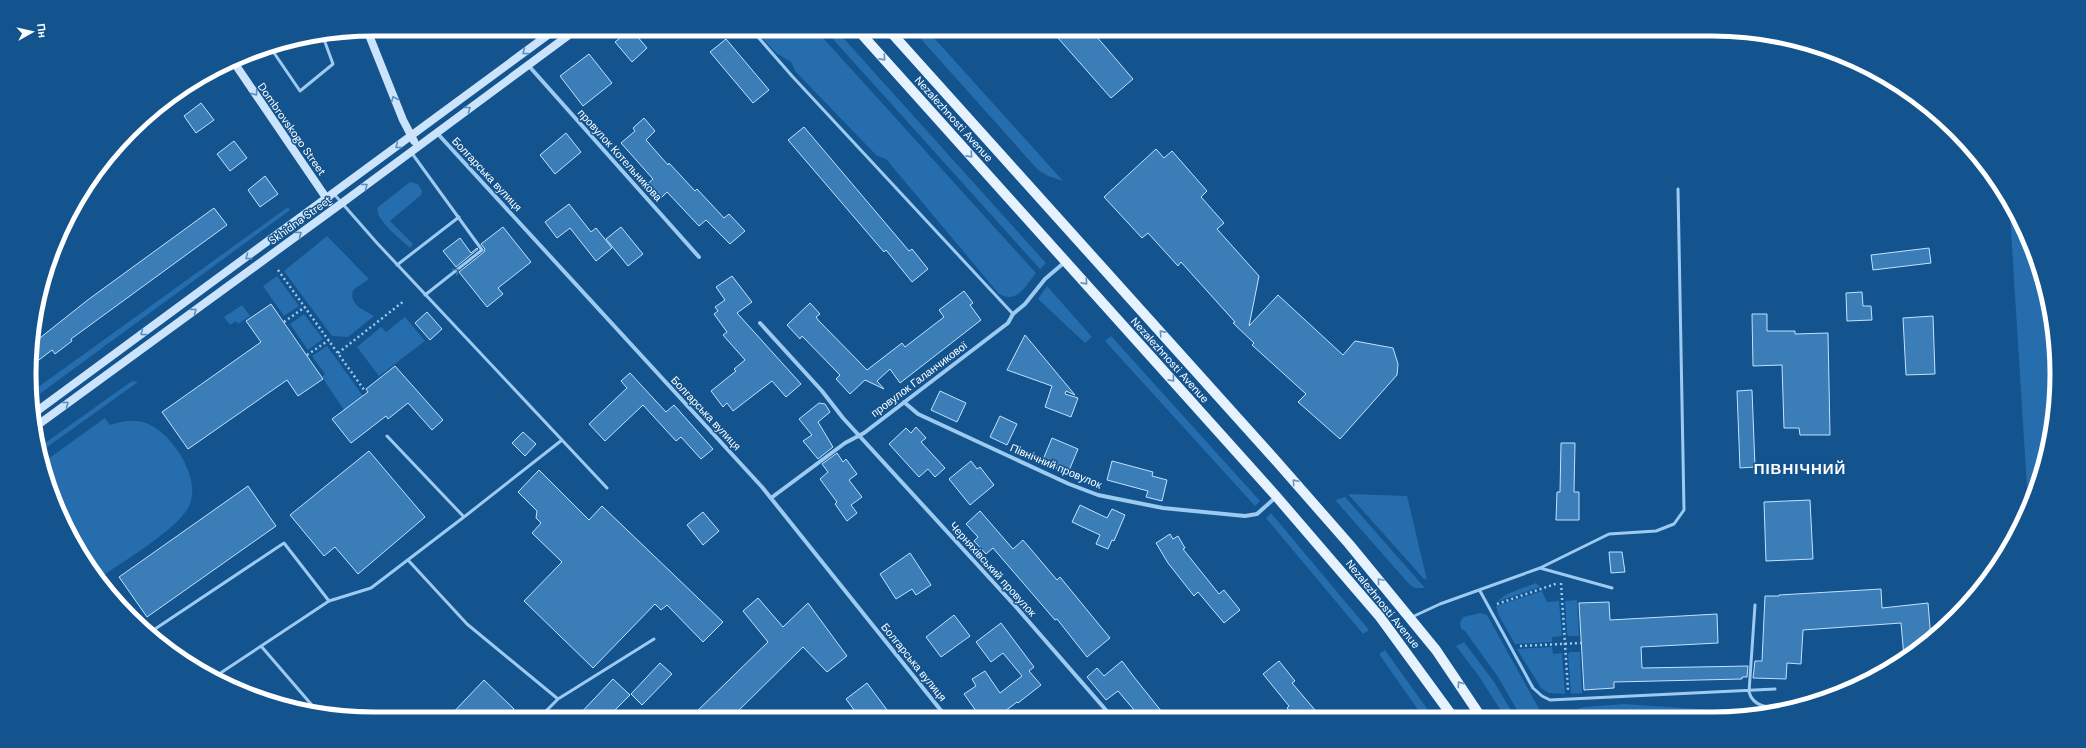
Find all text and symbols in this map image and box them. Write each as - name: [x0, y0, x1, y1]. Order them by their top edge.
- north arrow: [12, 12, 52, 52]
- text: Пн: [34, 22, 50, 39]
- one-way arrow: [522, 47, 529, 55]
- one-way arrow: [878, 53, 886, 61]
- street label: Nezalezhnosti Avenue: [912, 73, 996, 165]
- street label: Dombrovskogo Street: [255, 80, 329, 178]
- one-way arrow: [250, 89, 257, 96]
- one-way arrow: [391, 95, 399, 102]
- street label: провулок Котельникова: [575, 106, 666, 205]
- one-way arrow: [463, 107, 470, 114]
- street label: Болгарська вулиця: [449, 134, 525, 214]
- one-way arrow: [395, 142, 402, 149]
- one-way arrow: [965, 150, 972, 157]
- one-way arrow: [361, 183, 368, 190]
- street label: Skhidna Street: [266, 193, 334, 247]
- one-way arrow: [295, 232, 302, 239]
- one-way arrow: [246, 252, 253, 259]
- one-way arrow: [451, 268, 458, 275]
- one-way arrow: [1080, 278, 1087, 285]
- one-way arrow: [190, 308, 197, 316]
- street label: Nezalezhnosti Avenue: [1128, 314, 1212, 406]
- one-way arrow: [141, 328, 148, 335]
- one-way arrow: [1160, 331, 1167, 338]
- street label: провулок Галанчикової: [868, 338, 970, 420]
- street label: Болгарська вулиця: [668, 373, 744, 453]
- one-way arrow: [1167, 375, 1174, 382]
- one-way arrow: [62, 402, 69, 409]
- street label: Північний провулок: [1008, 440, 1104, 492]
- district label: ПІВНІЧНИЙ: [1754, 459, 1846, 479]
- one-way arrow: [1293, 480, 1300, 487]
- street label: Черняхівський провулок: [947, 519, 1039, 620]
- street label: Nezalezhnosti Avenue: [1343, 557, 1423, 651]
- one-way arrow: [1377, 579, 1384, 586]
- street label: Болгарська вулиця: [878, 620, 950, 704]
- one-way arrow: [1457, 681, 1465, 688]

